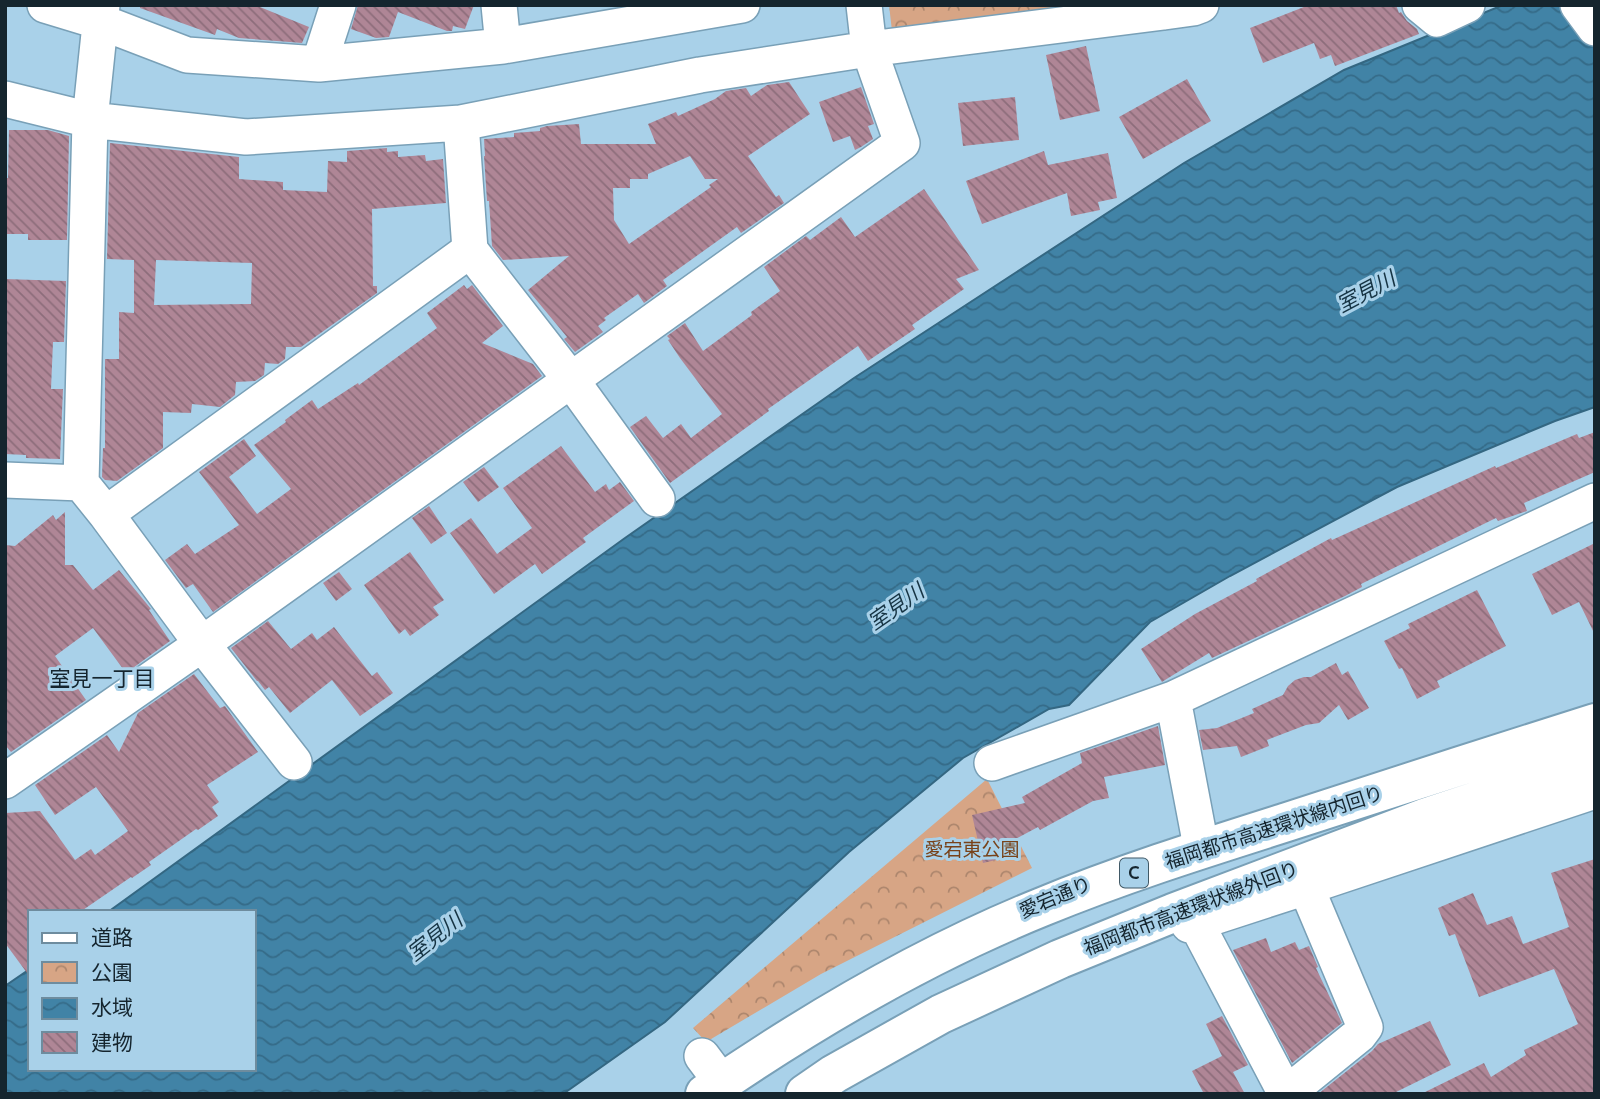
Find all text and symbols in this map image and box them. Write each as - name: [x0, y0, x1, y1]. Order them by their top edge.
- water label: 室見川: [1332, 264, 1401, 317]
- water label: 室見川: [862, 576, 930, 635]
- district label: 室見一丁目: [50, 665, 155, 691]
- street label: 福岡都市高速環状線内回り: [1162, 780, 1386, 874]
- park label: 愛宕東公園: [924, 837, 1020, 861]
- street label: 福岡都市高速環状線外回り: [1080, 856, 1302, 960]
- road number: C: [1120, 858, 1148, 888]
- street label: 愛宕通り: [1015, 871, 1095, 923]
- water label: 室見川: [402, 905, 469, 966]
- legend: [28, 910, 256, 1071]
- text: 道路: [91, 924, 133, 950]
- text: 公園: [91, 959, 133, 985]
- text: 水域: [91, 994, 133, 1020]
- text: 建物: [91, 1029, 133, 1055]

